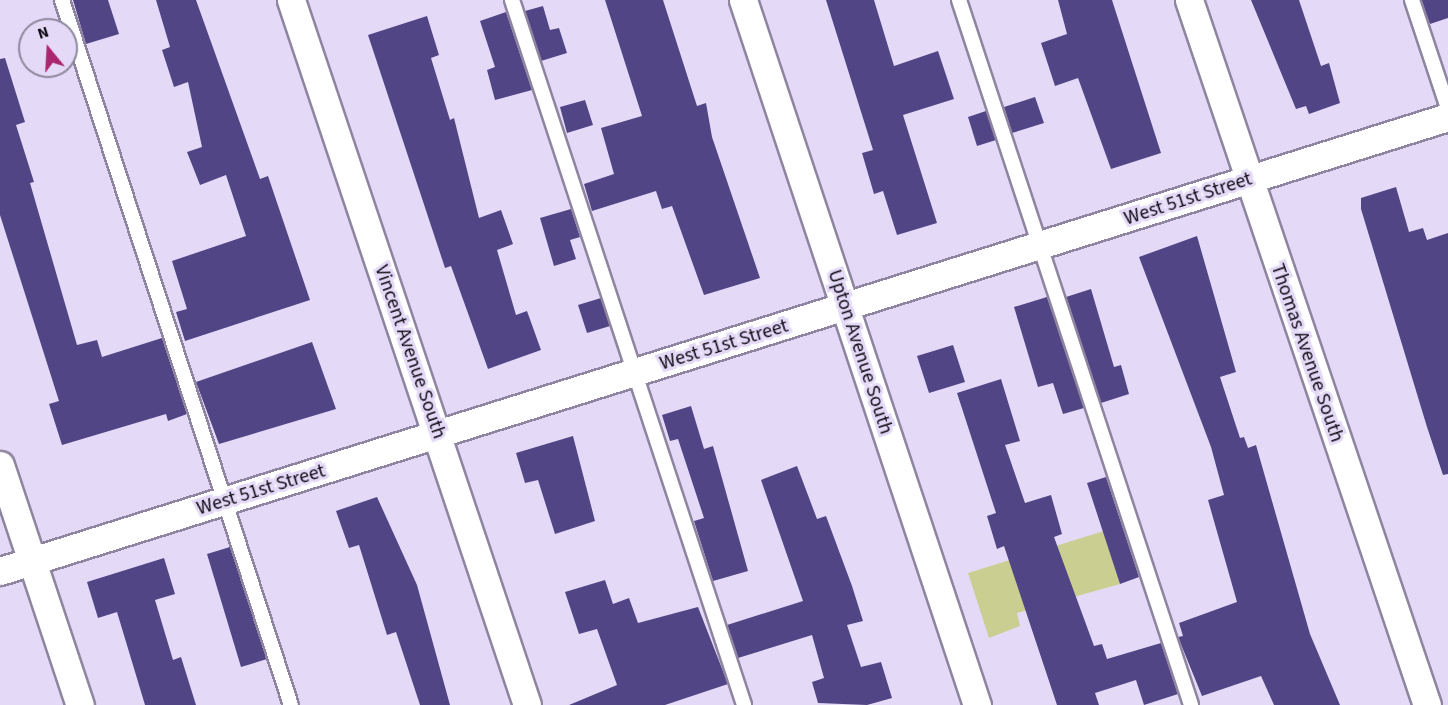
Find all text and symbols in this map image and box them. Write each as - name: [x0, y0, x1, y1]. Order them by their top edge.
- north arrow: [18, 18, 78, 78]
- text: N: [35, 21, 52, 45]
- street label: West 51st Street: [1121, 167, 1255, 231]
- street label: Thomas Avenue South: [1265, 261, 1349, 445]
- street label: Vincent Avenue South: [369, 262, 451, 442]
- street label: Upton Avenue South: [822, 267, 898, 437]
- street label: West 51st Street: [657, 314, 791, 376]
- street label: West 51st Street: [194, 459, 328, 521]

